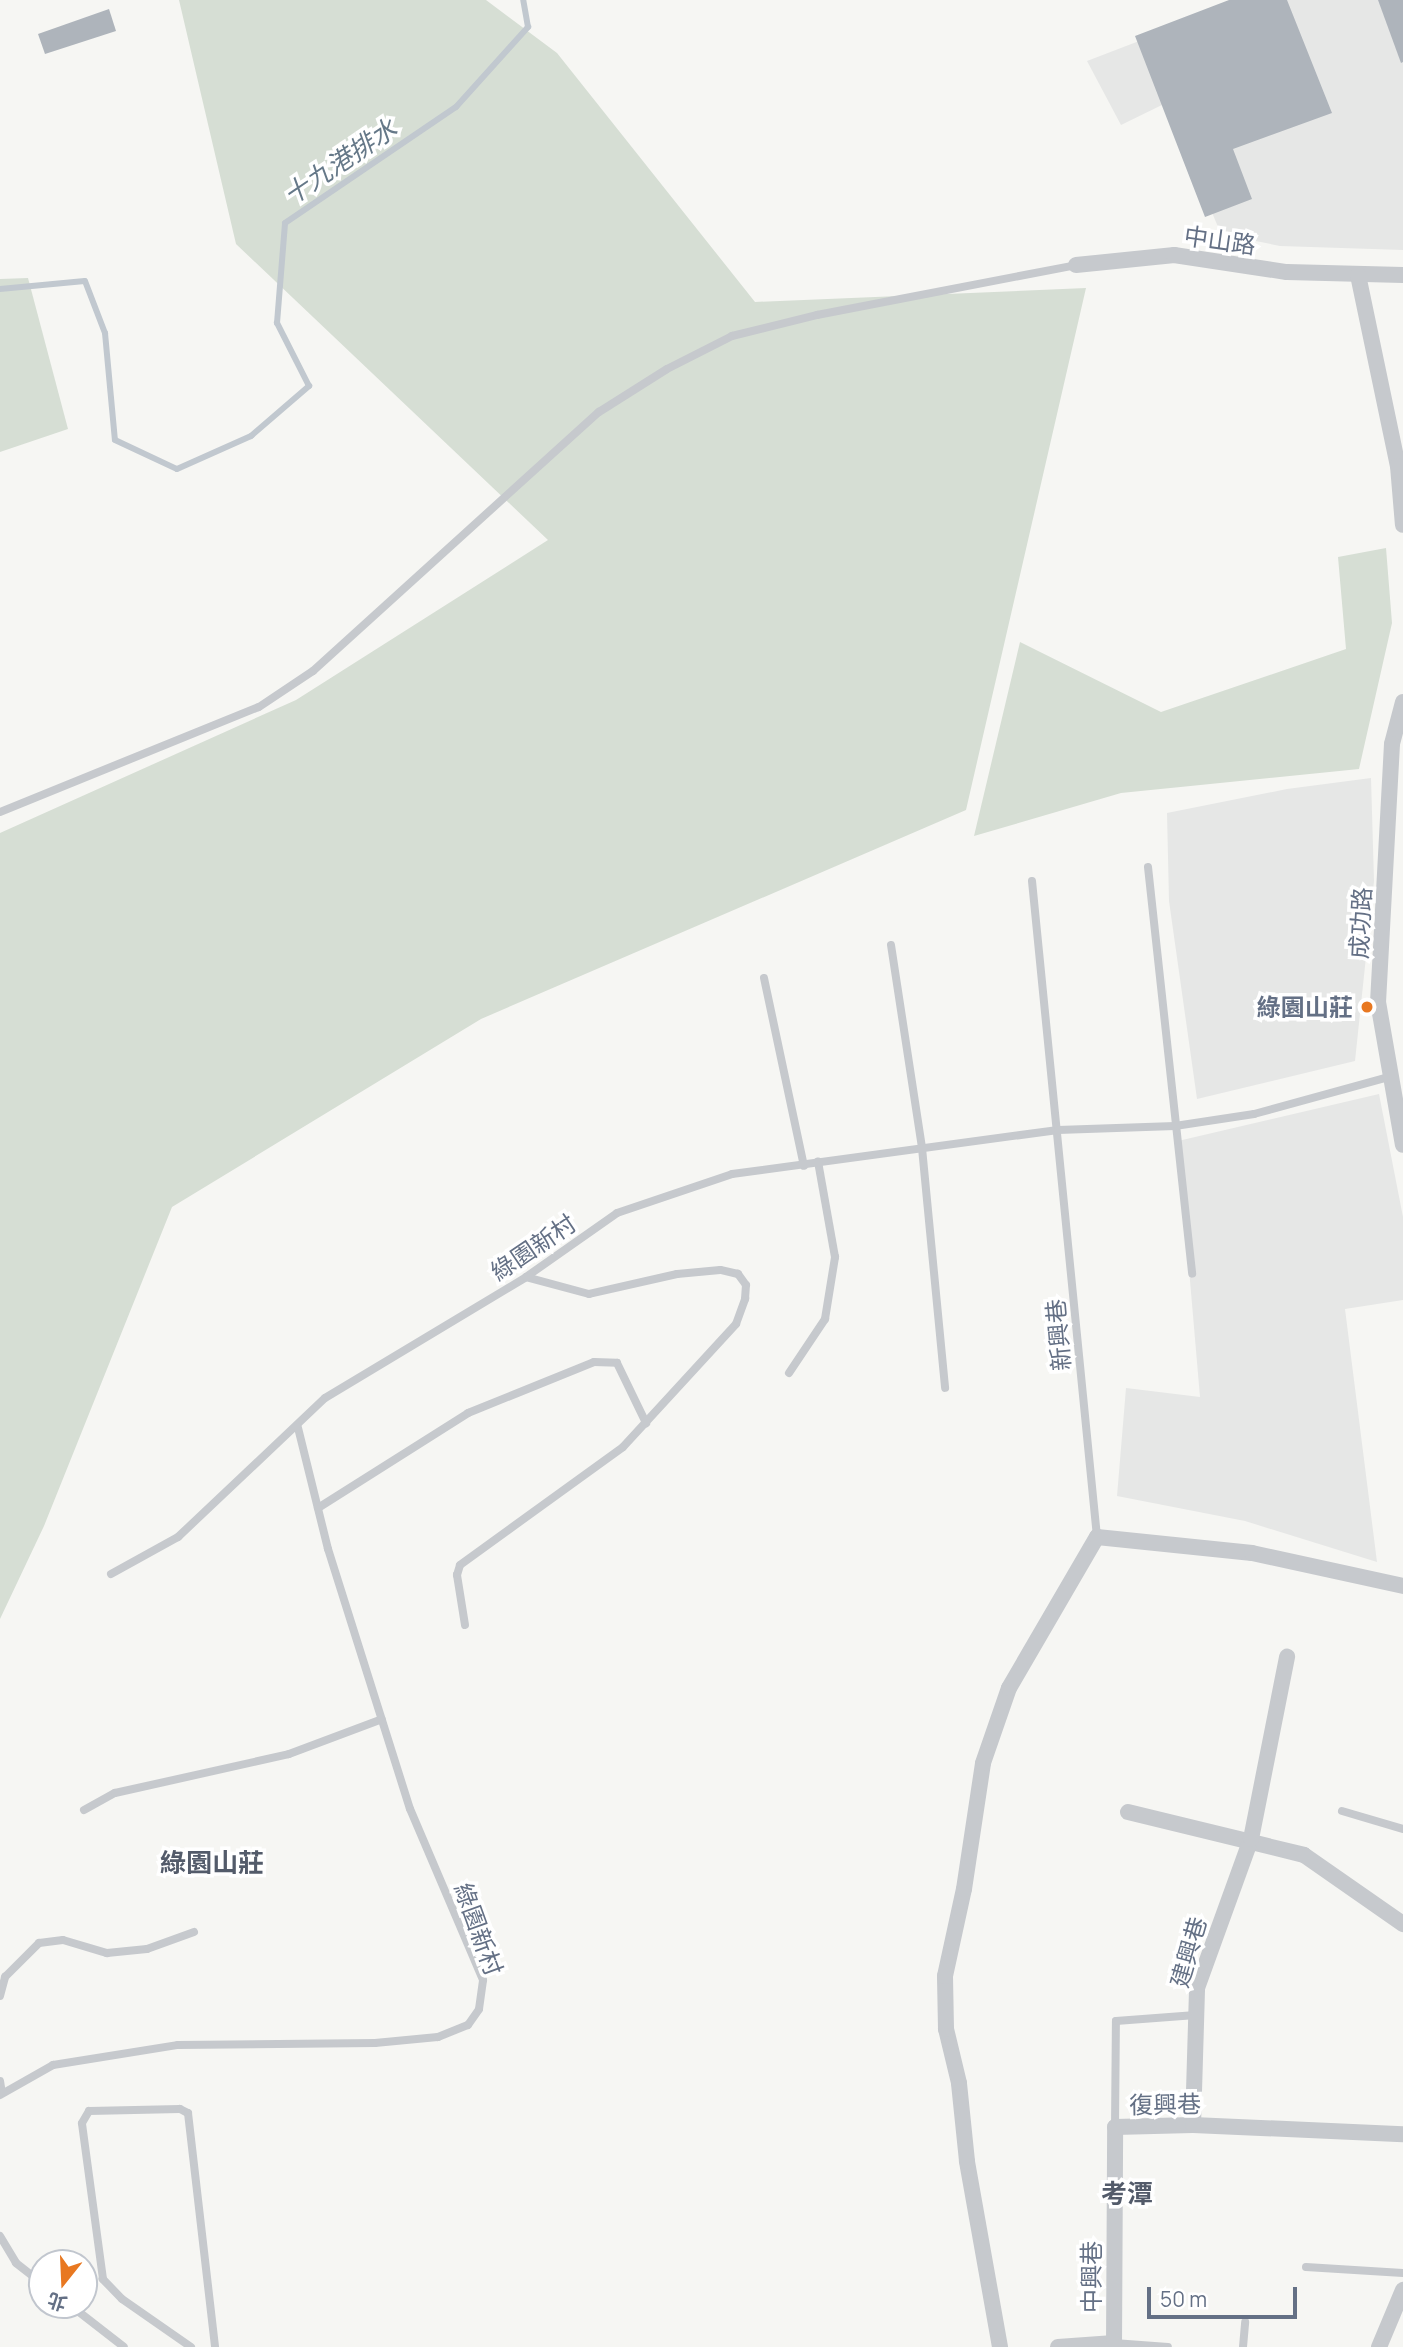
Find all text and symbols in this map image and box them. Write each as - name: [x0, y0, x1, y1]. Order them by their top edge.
- water label: 十九港排水: [277, 113, 403, 211]
- street label: 中山路: [1182, 221, 1258, 259]
- street label: 成功路: [1344, 886, 1376, 960]
- place label: 綠園山莊: [1257, 993, 1353, 1021]
- marker: 綠園山莊: [1359, 999, 1375, 1015]
- street label: 綠園新村: [485, 1208, 581, 1286]
- street label: 新興巷: [1041, 1298, 1075, 1372]
- district label: 綠園山莊: [160, 1847, 264, 1879]
- street label: 綠園新村: [449, 1879, 509, 1979]
- street label: 建興巷: [1164, 1913, 1212, 1991]
- street label: 復興巷: [1129, 2089, 1201, 2119]
- district label: 考潭: [1101, 2178, 1153, 2210]
- street label: 中興巷: [1077, 2241, 1105, 2313]
- north arrow: [28, 2249, 98, 2319]
- scale bar: [1151, 2274, 1302, 2318]
- text: 50 m: [1160, 2285, 1207, 2313]
- text: 北: [44, 2287, 70, 2317]

